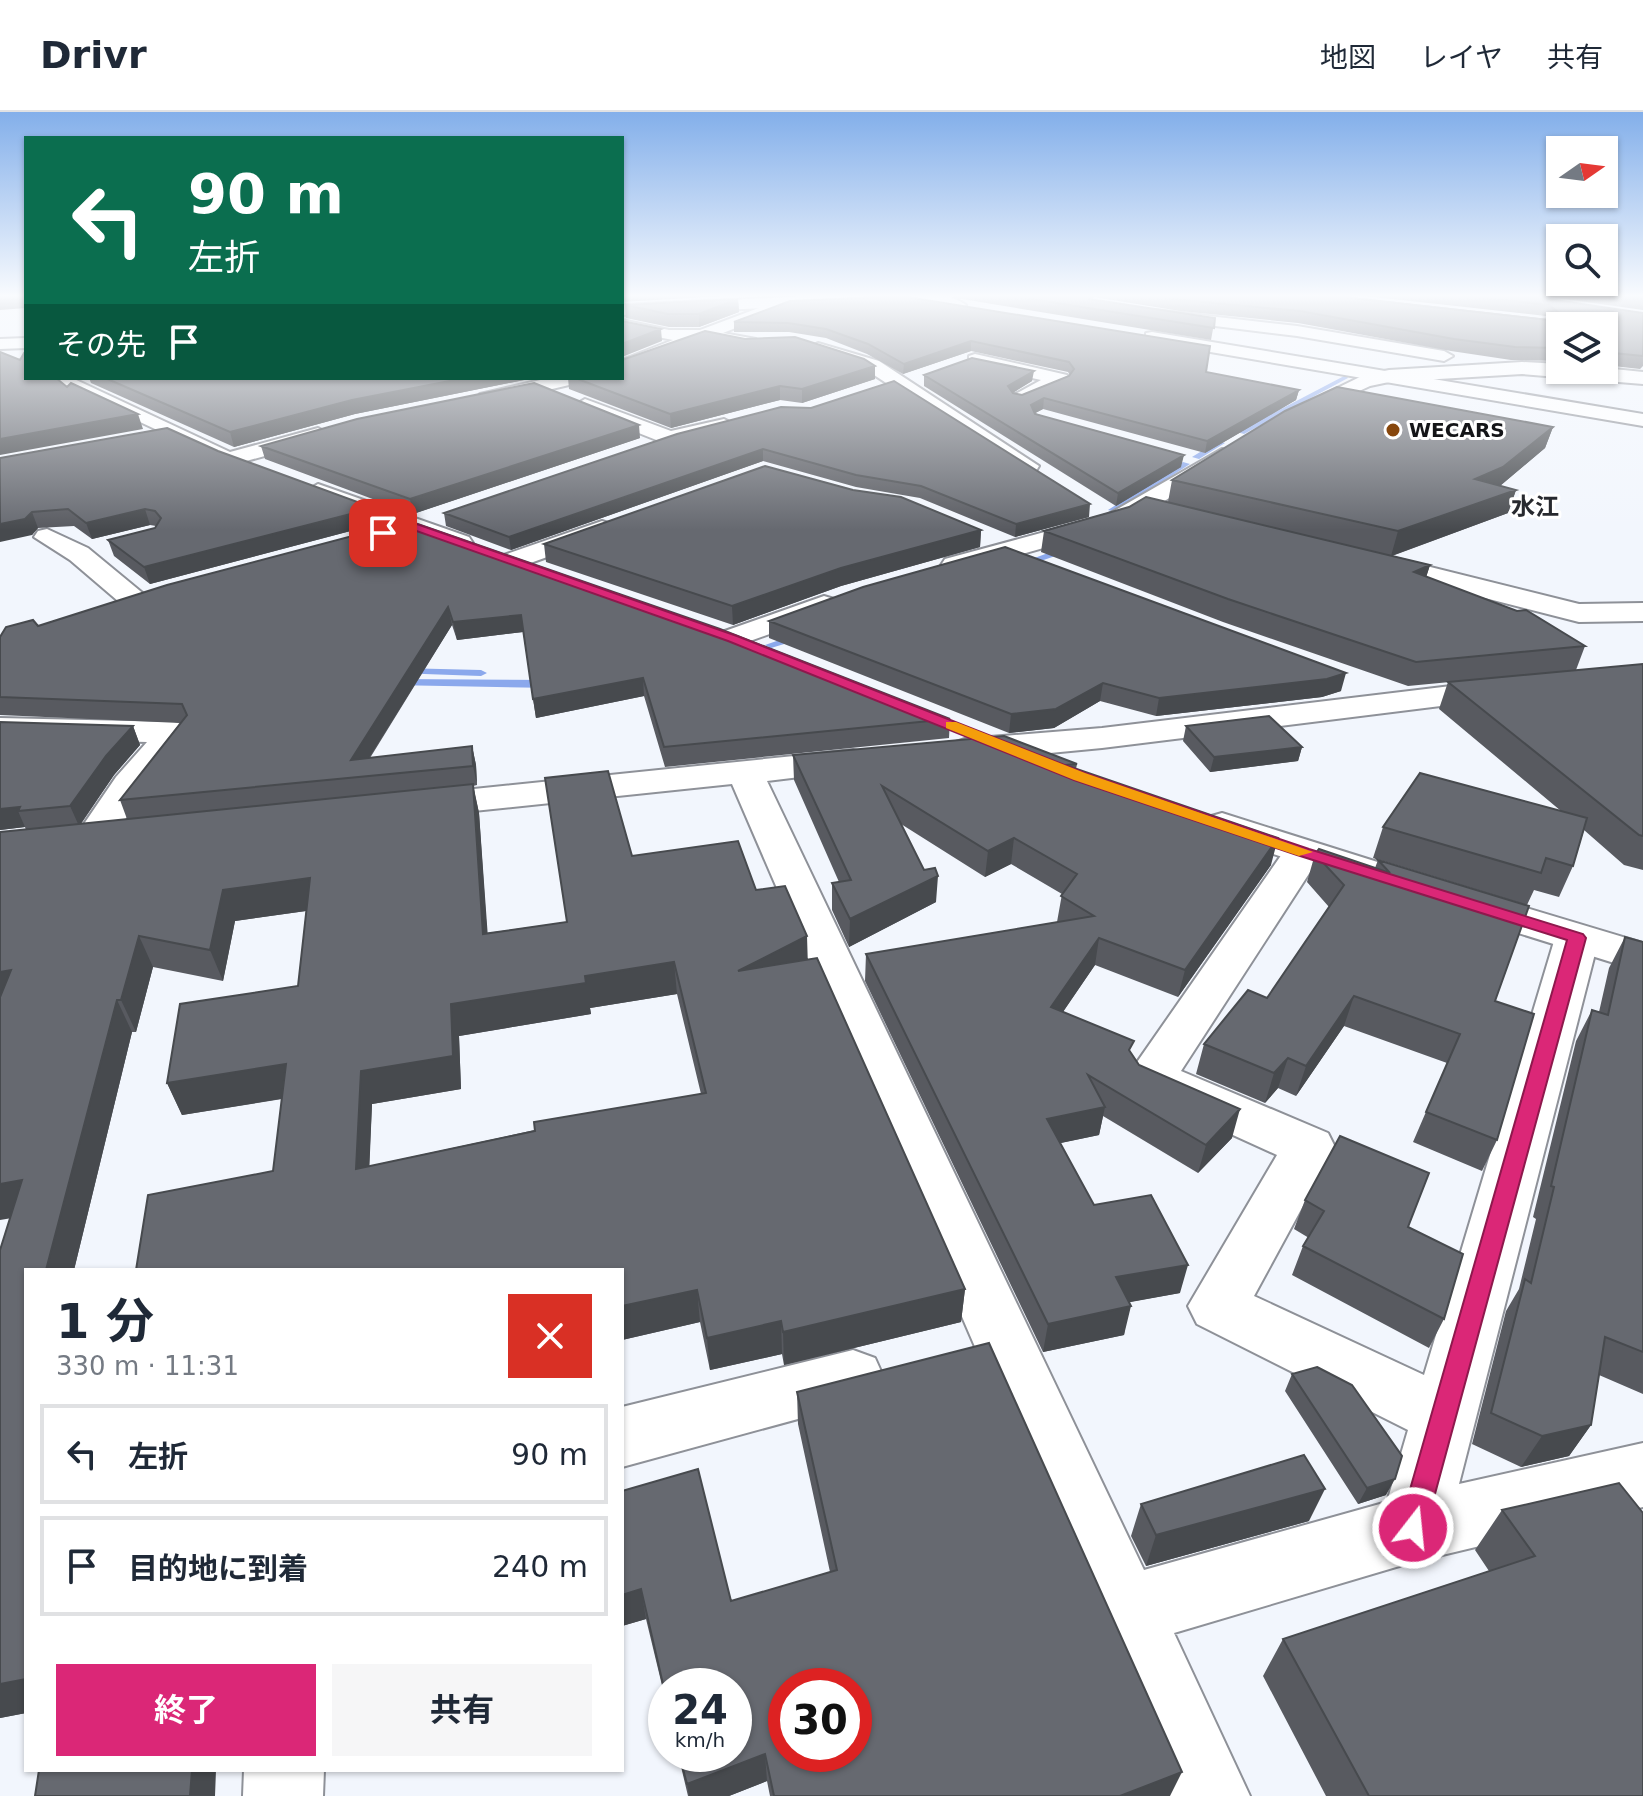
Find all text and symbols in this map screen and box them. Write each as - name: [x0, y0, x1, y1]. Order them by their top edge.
- text: Drivr: [40, 33, 147, 77]
- text: 地図: [1320, 41, 1376, 74]
- text: レイヤ: [1420, 41, 1503, 74]
- text: 共有: [1547, 41, 1603, 74]
- north arrow: [1546, 136, 1618, 208]
- map controls: [1546, 136, 1618, 384]
- text: 90 m: [188, 161, 344, 226]
- icon: left: [56, 168, 160, 272]
- button: search: [1546, 224, 1618, 296]
- text: 左折: [188, 237, 260, 278]
- button: layers: [1546, 312, 1618, 384]
- icon: arrive: [162, 320, 206, 364]
- text: その先: [56, 327, 146, 362]
- place label: WECARS: [1409, 418, 1505, 442]
- marker: WECARS: [1384, 421, 1402, 439]
- district label: 水江: [1511, 493, 1559, 521]
- pin: [349, 499, 417, 567]
- icon: arrive: [361, 511, 405, 555]
- text: 1 分: [56, 1293, 154, 1349]
- button: close: [508, 1294, 592, 1378]
- text: 330 m · 11:31: [56, 1351, 239, 1381]
- icon: left: [60, 1432, 104, 1476]
- text: 90 m: [511, 1437, 588, 1472]
- text: 左折: [128, 1439, 188, 1474]
- position arrow: [1371, 1486, 1455, 1570]
- icon: arrive: [60, 1544, 104, 1588]
- text: 240 m: [492, 1549, 588, 1584]
- text: 目的地に到着: [128, 1551, 308, 1586]
- button: 終了: [56, 1664, 316, 1756]
- button: 共有: [332, 1664, 592, 1756]
- speed limit sign: 30: [768, 1668, 872, 1772]
- text: 24: [672, 1687, 728, 1733]
- text: km/h: [675, 1728, 725, 1752]

